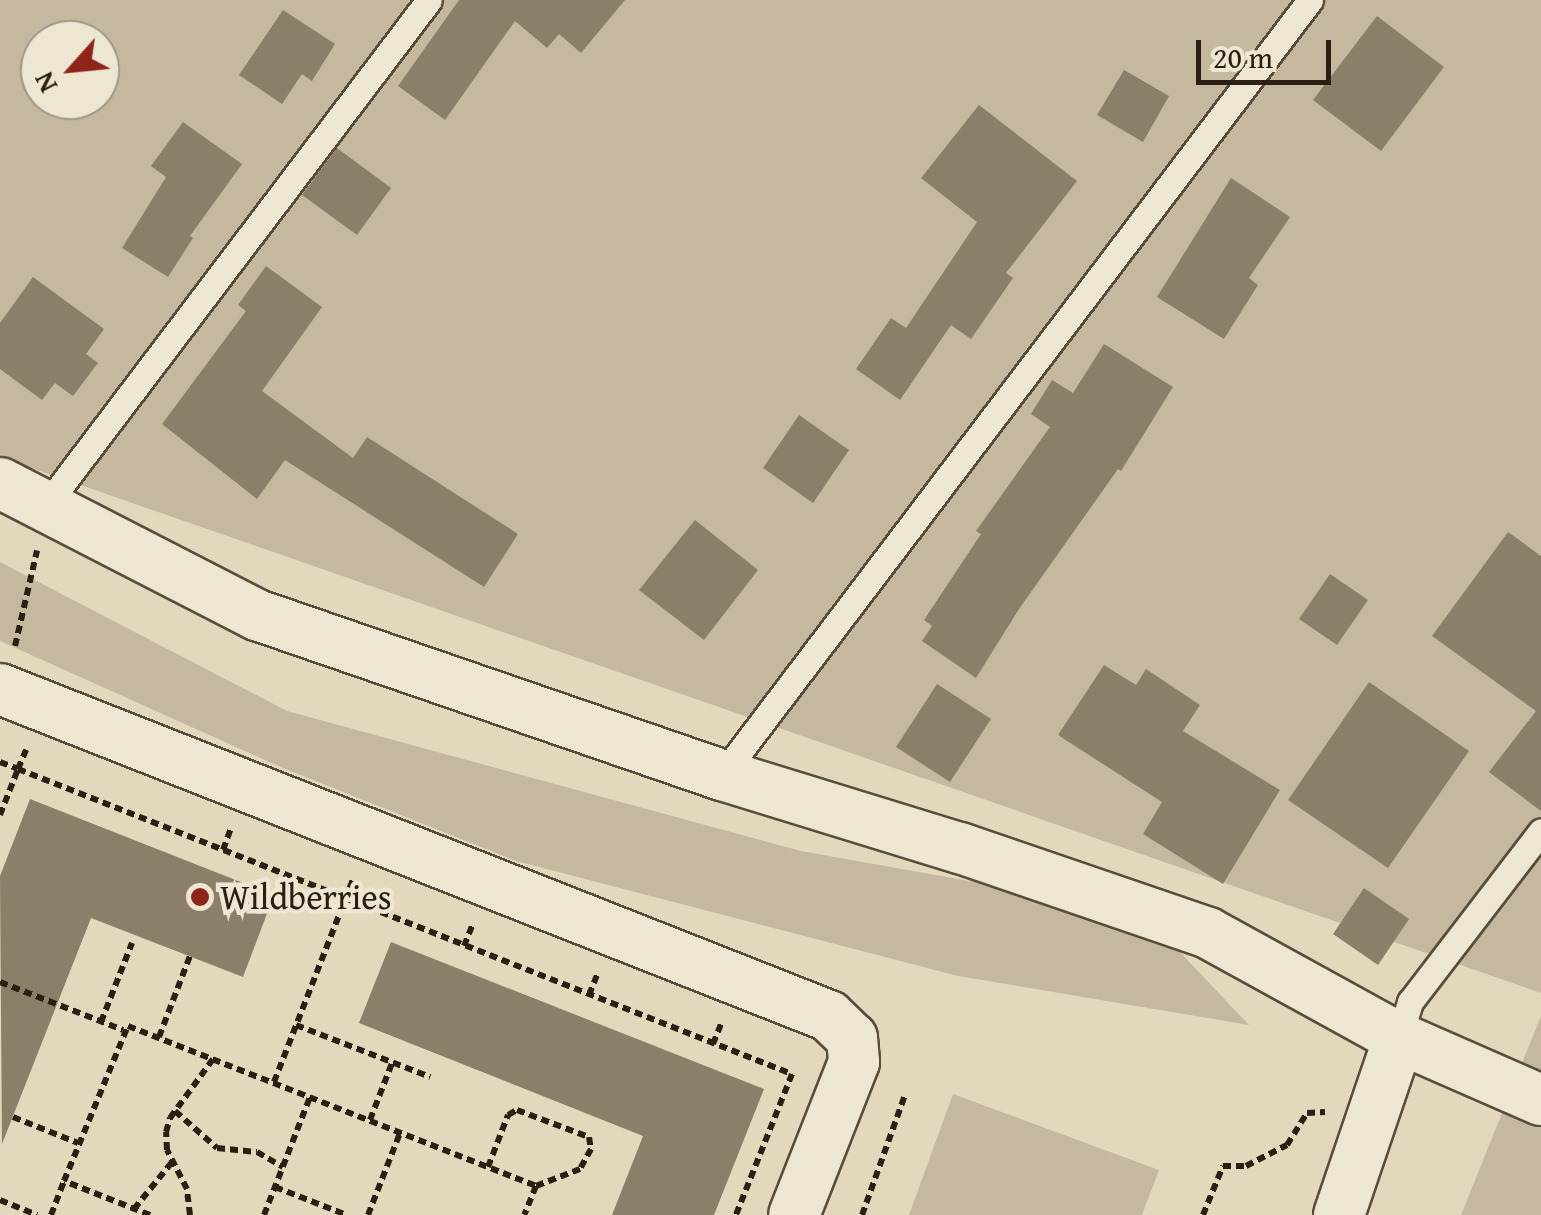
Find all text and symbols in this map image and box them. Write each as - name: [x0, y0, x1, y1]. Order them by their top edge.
- north arrow: [20, 20, 120, 120]
- scale bar: [1201, 20, 1336, 82]
- text: 20 m: [1213, 35, 1273, 79]
- text: N: [22, 65, 67, 101]
- place label: Wildberries: [220, 876, 392, 918]
- marker: Wildberries: [189, 886, 211, 908]

